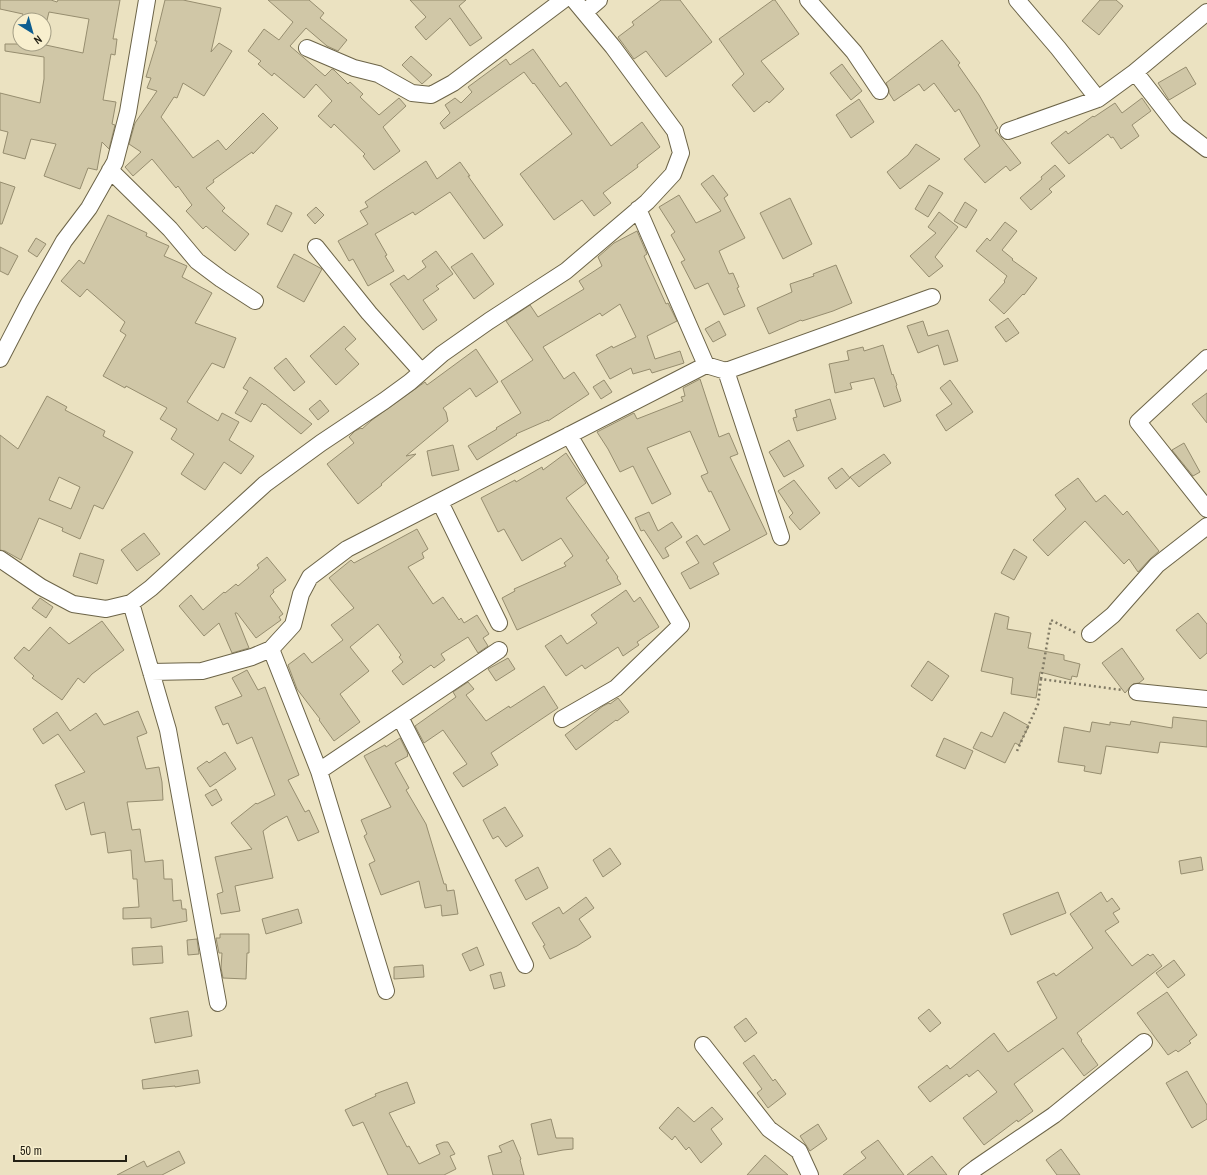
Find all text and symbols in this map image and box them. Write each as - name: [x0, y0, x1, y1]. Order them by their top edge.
- north arrow: [12, 12, 52, 52]
- text: N: [31, 32, 45, 48]
- scale bar: [14, 1137, 126, 1163]
- text: 50 m: [20, 1143, 42, 1159]

